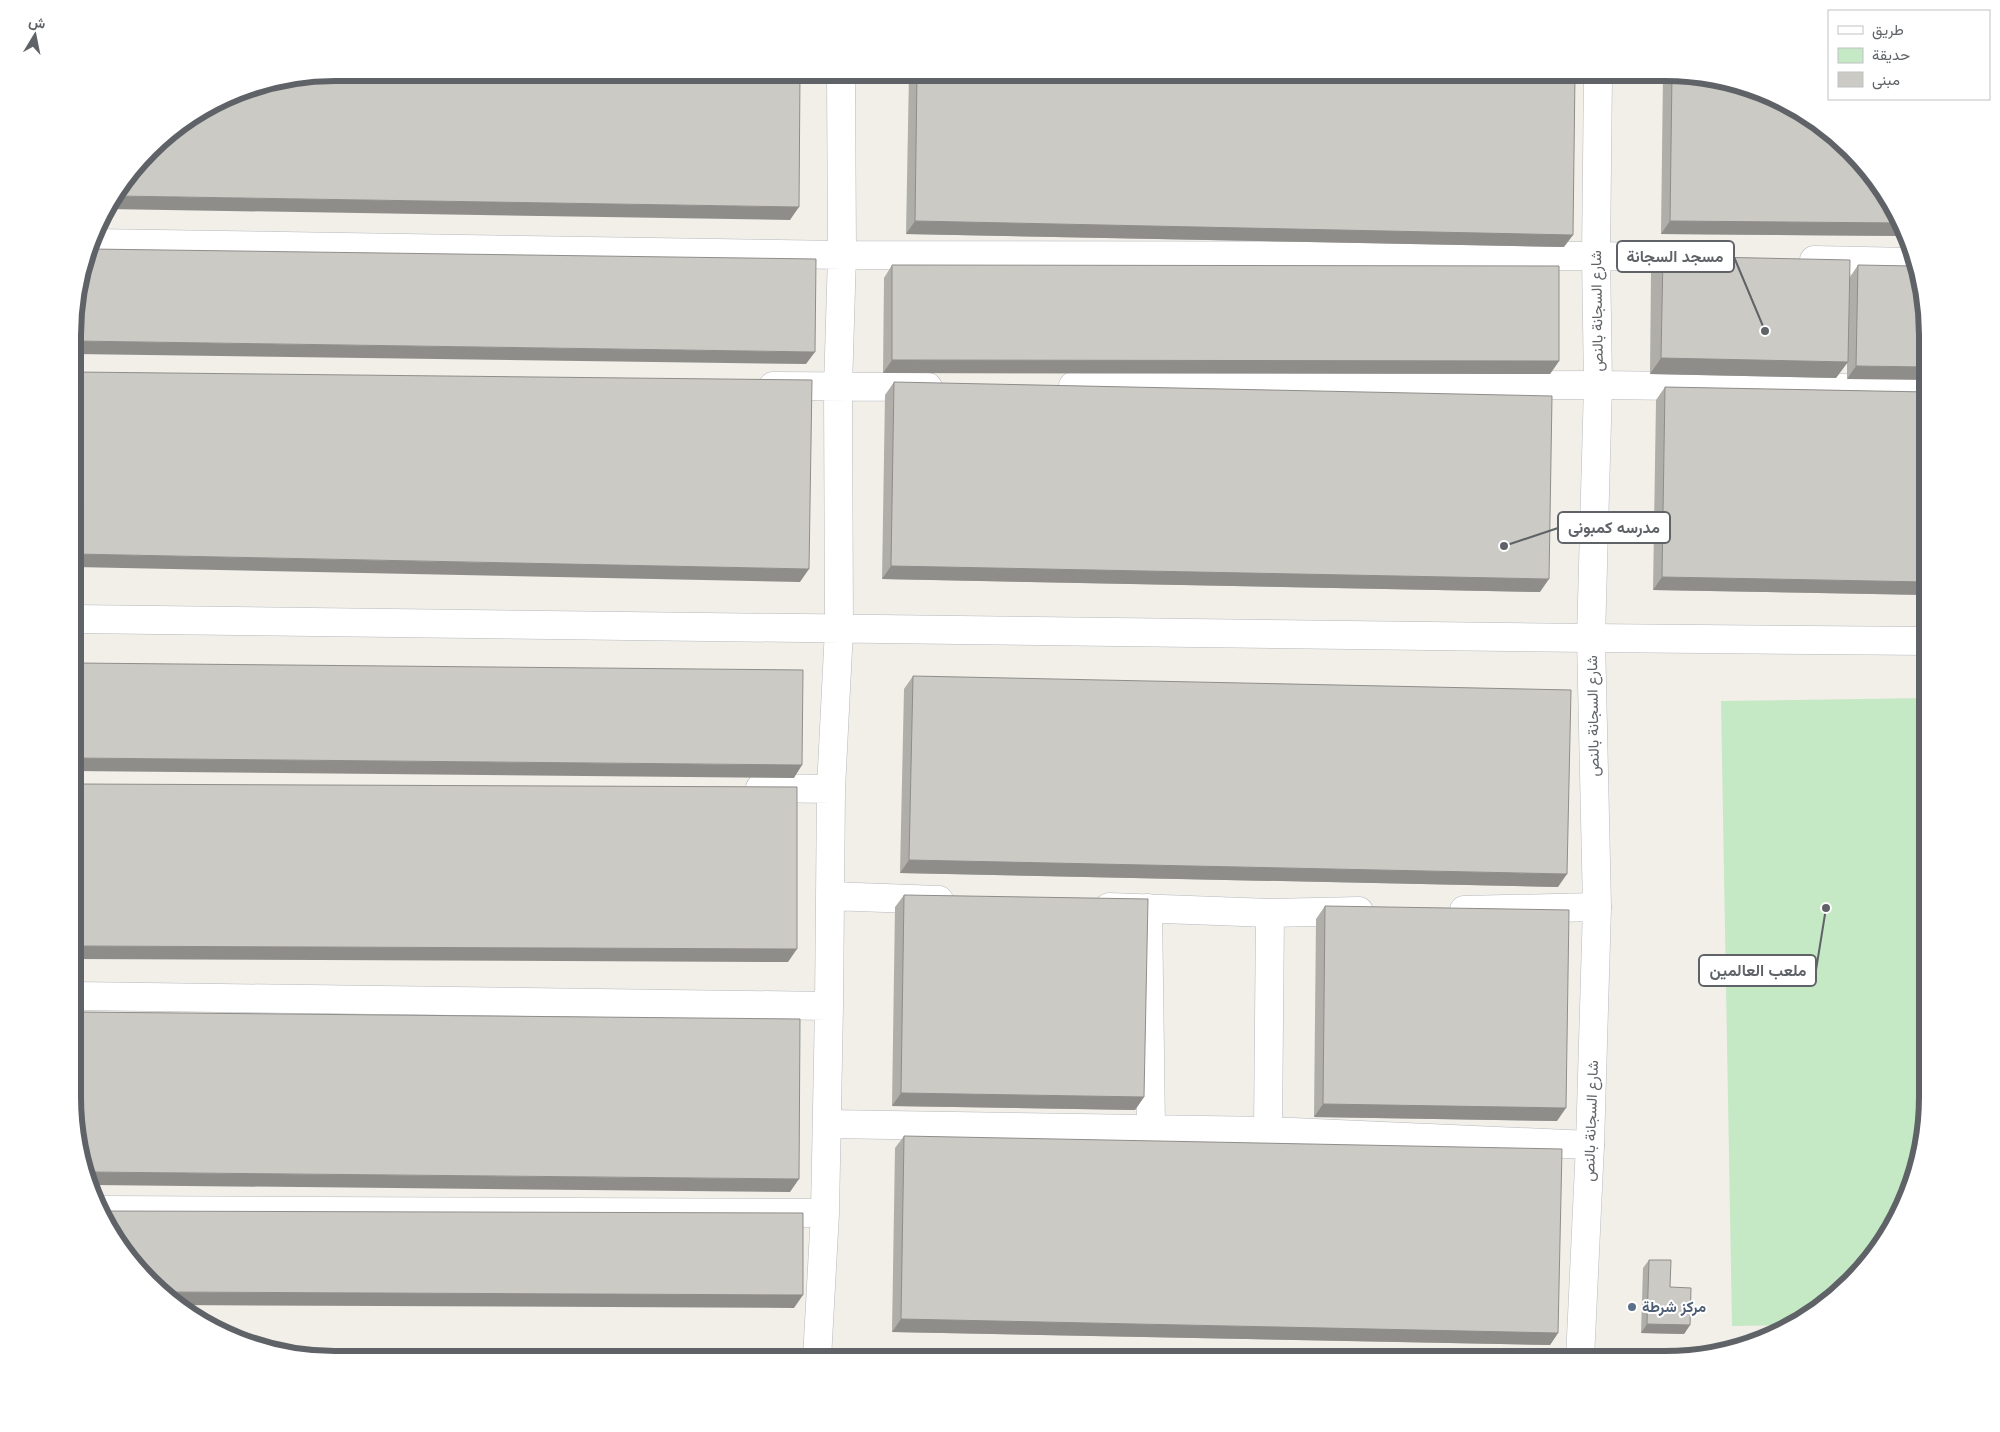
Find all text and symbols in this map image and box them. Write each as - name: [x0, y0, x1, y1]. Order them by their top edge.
- north arrow: [10, 10, 60, 60]
- legend: [1828, 10, 1990, 100]
- text: ش: [27, 12, 47, 34]
- text: طريق: [1872, 20, 1904, 40]
- text: حديقة: [1872, 45, 1910, 65]
- text: مبنى: [1872, 70, 1900, 90]
- callout: مسجد السجانة: [1617, 241, 1734, 272]
- text: مسجد السجانة: [1626, 246, 1724, 268]
- street label: شارع السجانة بالنص: [1586, 250, 1609, 372]
- callout: مدرسه كمبونى: [1558, 512, 1670, 543]
- text: مدرسه كمبونى: [1568, 517, 1660, 539]
- street label: شارع السجانة بالنص: [1582, 655, 1605, 777]
- callout: ملعب العالمين: [1699, 955, 1816, 986]
- text: ملعب العالمين: [1710, 960, 1807, 982]
- street label: شارع السجانة بالنص: [1579, 1060, 1604, 1182]
- place label: مركز شرطة: [1642, 1297, 1706, 1317]
- marker: مركز شرطة: [1626, 1301, 1638, 1313]

